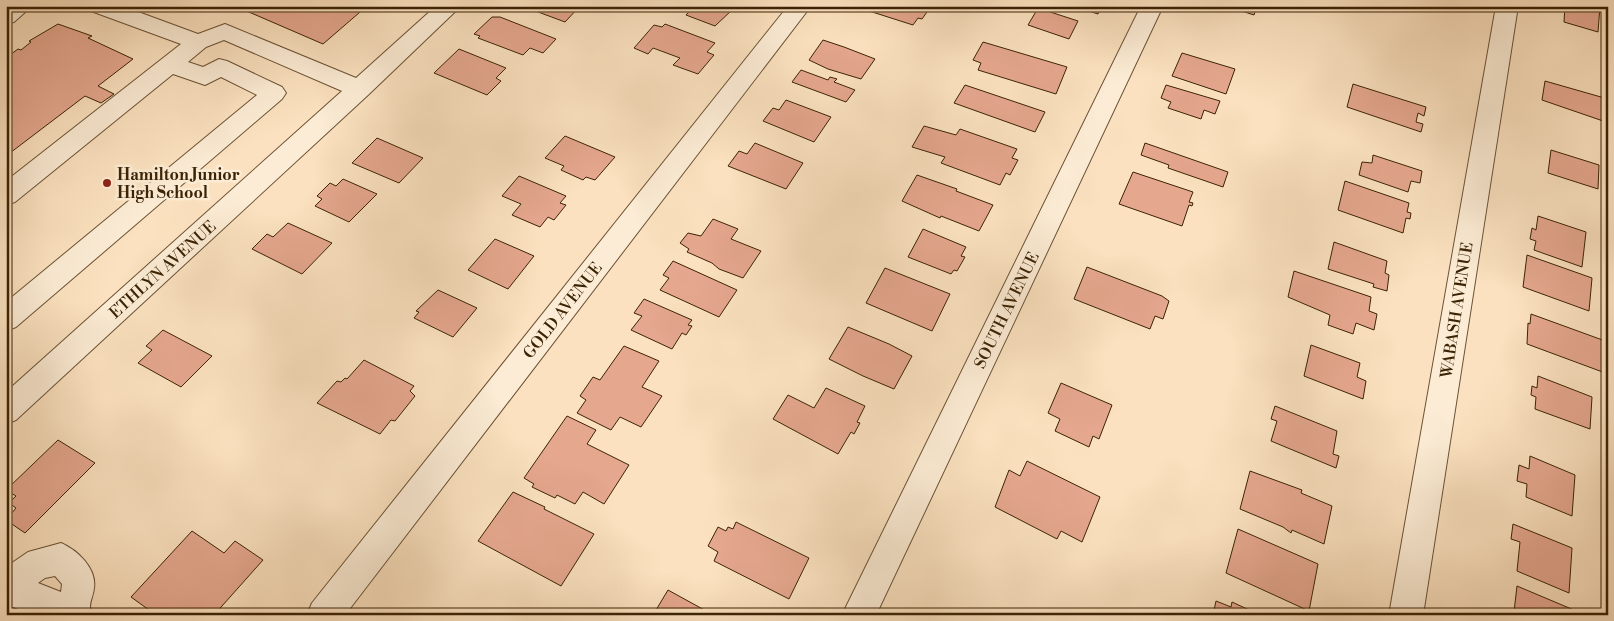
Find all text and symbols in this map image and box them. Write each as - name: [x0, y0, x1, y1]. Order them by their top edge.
- place label: Hamilton Junior High School: [117, 165, 240, 203]
- marker: Hamilton Junior High School: [101, 177, 113, 189]
- street label: ETHLYN AVENUE: [105, 217, 220, 323]
- street label: WABASH AVENUE: [1436, 241, 1478, 381]
- street label: SOUTH AVENUE: [970, 249, 1044, 372]
- street label: GOLD AVENUE: [519, 258, 607, 363]

